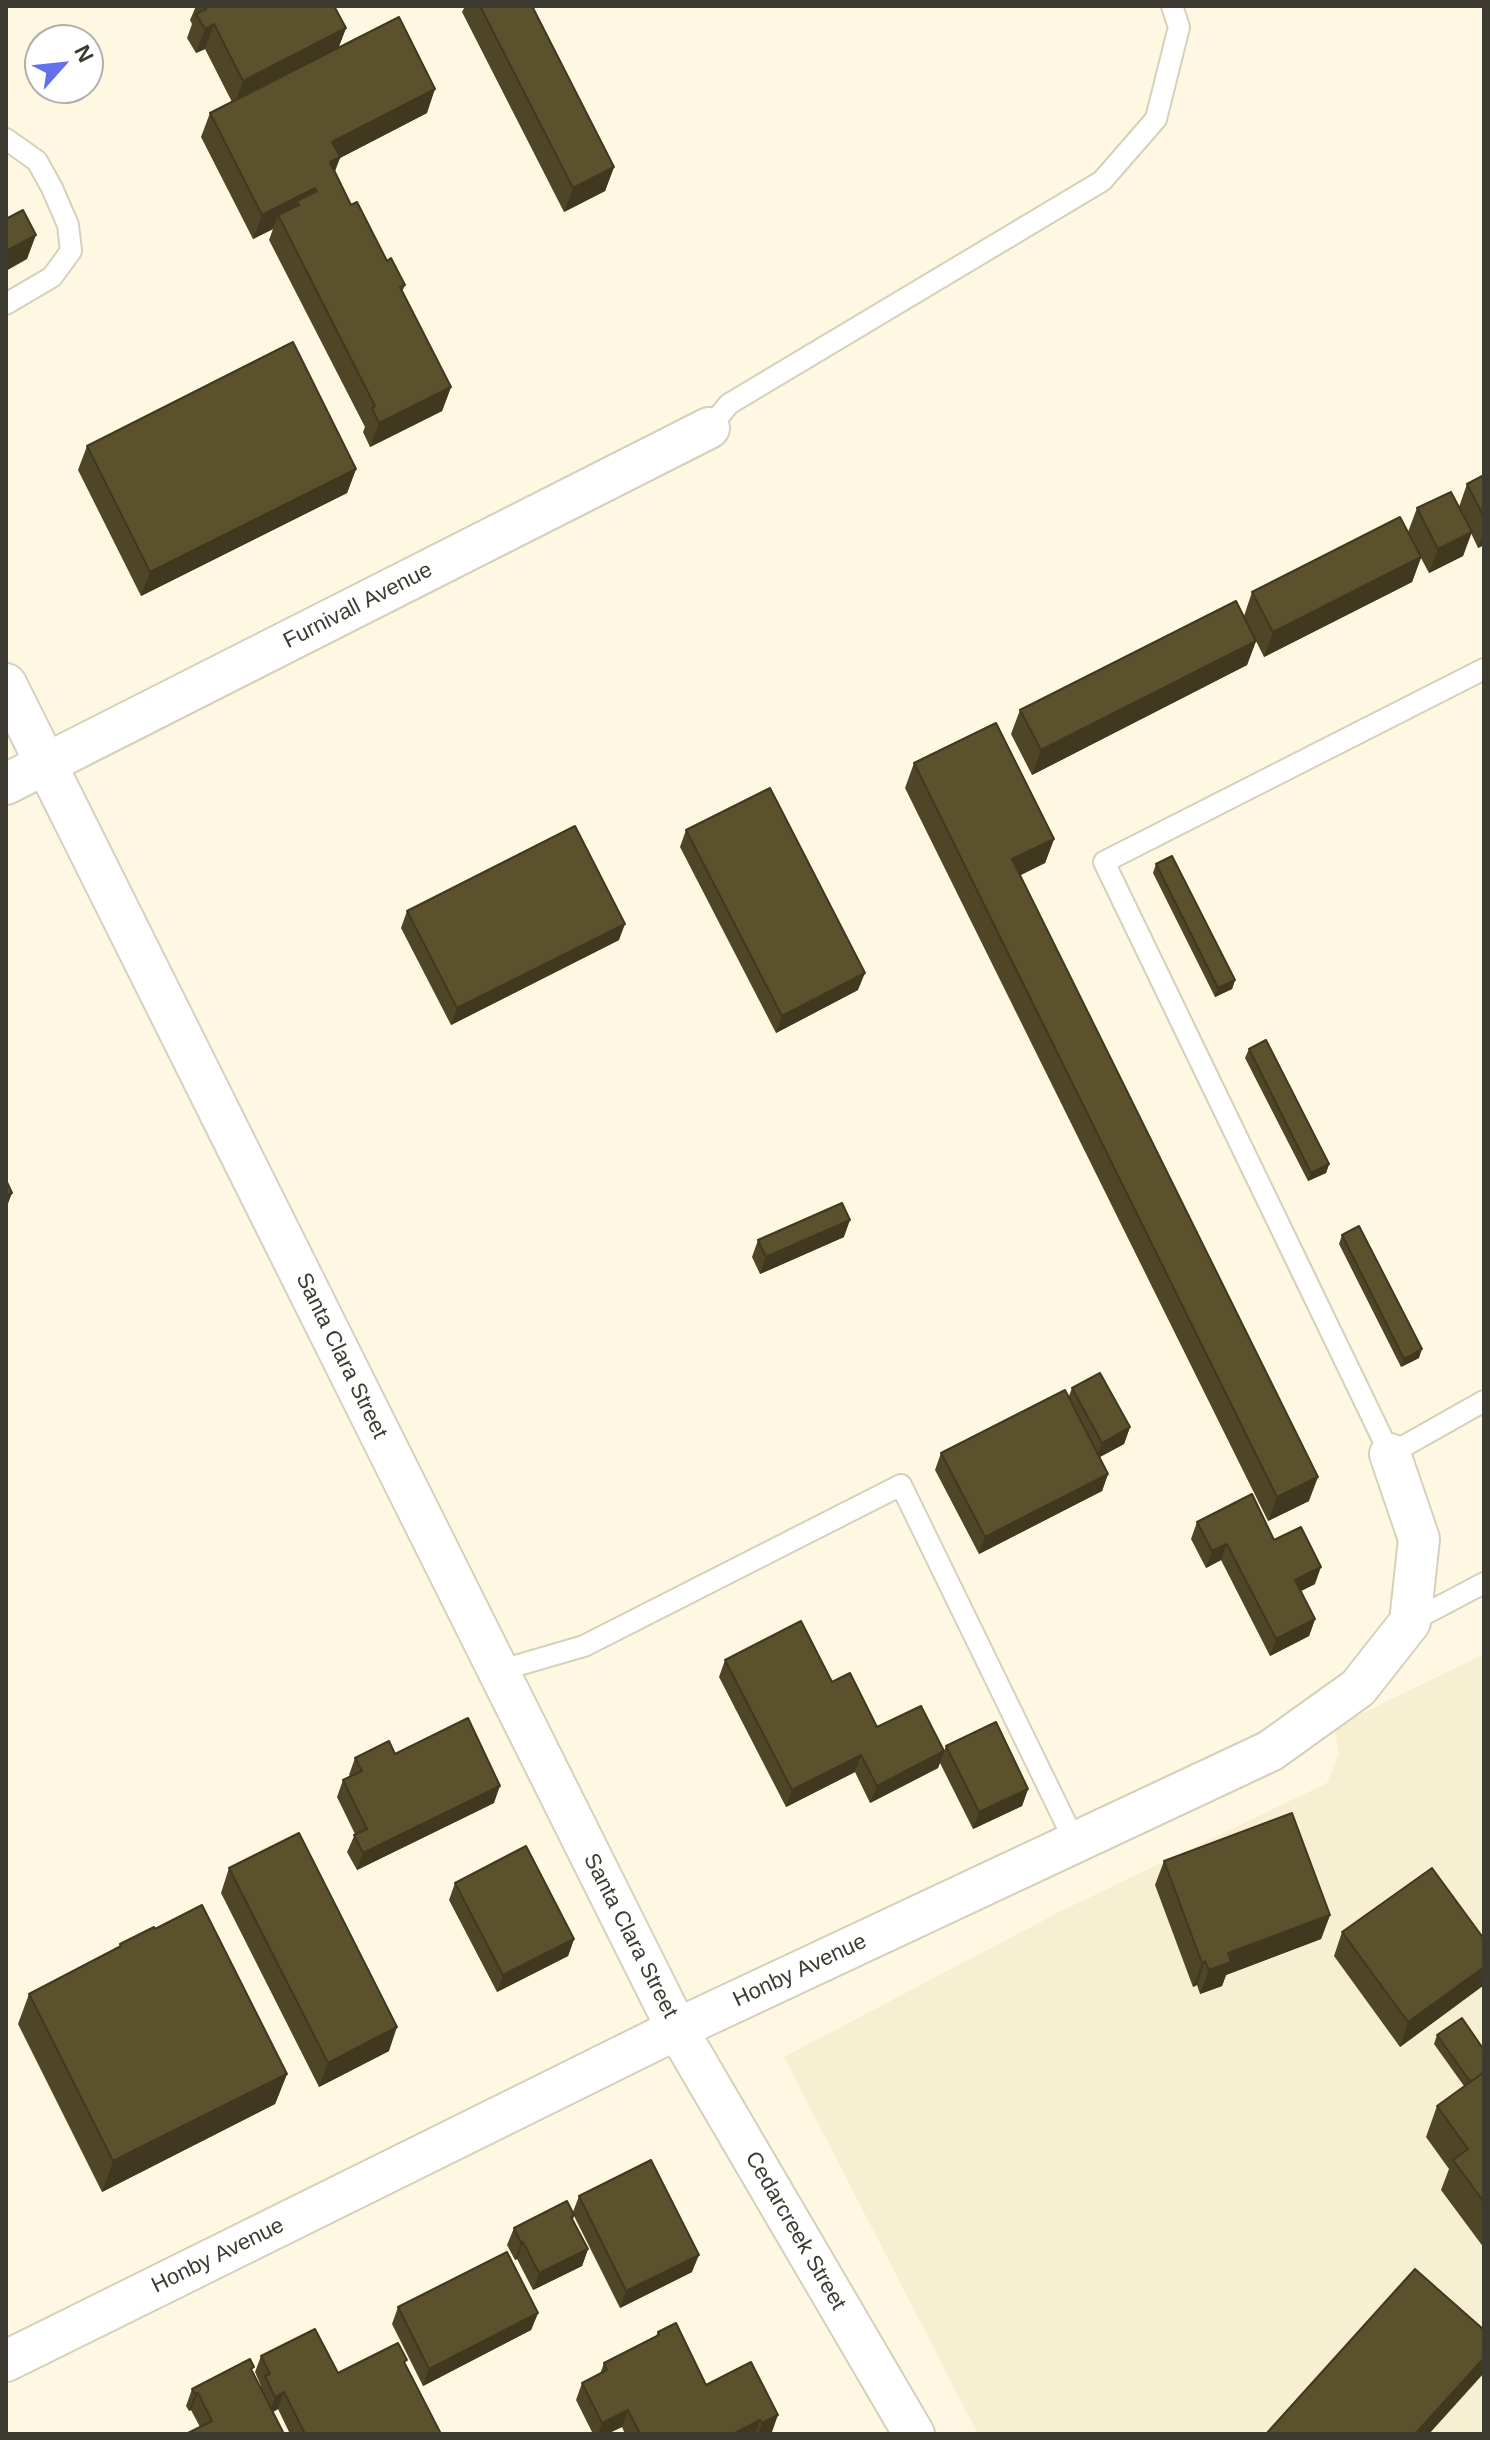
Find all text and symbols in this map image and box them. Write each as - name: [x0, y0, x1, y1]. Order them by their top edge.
- north arrow: [24, 24, 104, 104]
- text: N: [69, 41, 99, 67]
- street label: Furnivall Avenue: [279, 557, 437, 655]
- street label: Santa Clara Street: [289, 1269, 393, 1443]
- street label: Santa Clara Street: [577, 1849, 683, 2023]
- street label: Honby Avenue: [729, 1929, 871, 2013]
- street label: Cedarcreek Street: [739, 2147, 851, 2315]
- street label: Honby Avenue: [148, 2213, 288, 2299]

